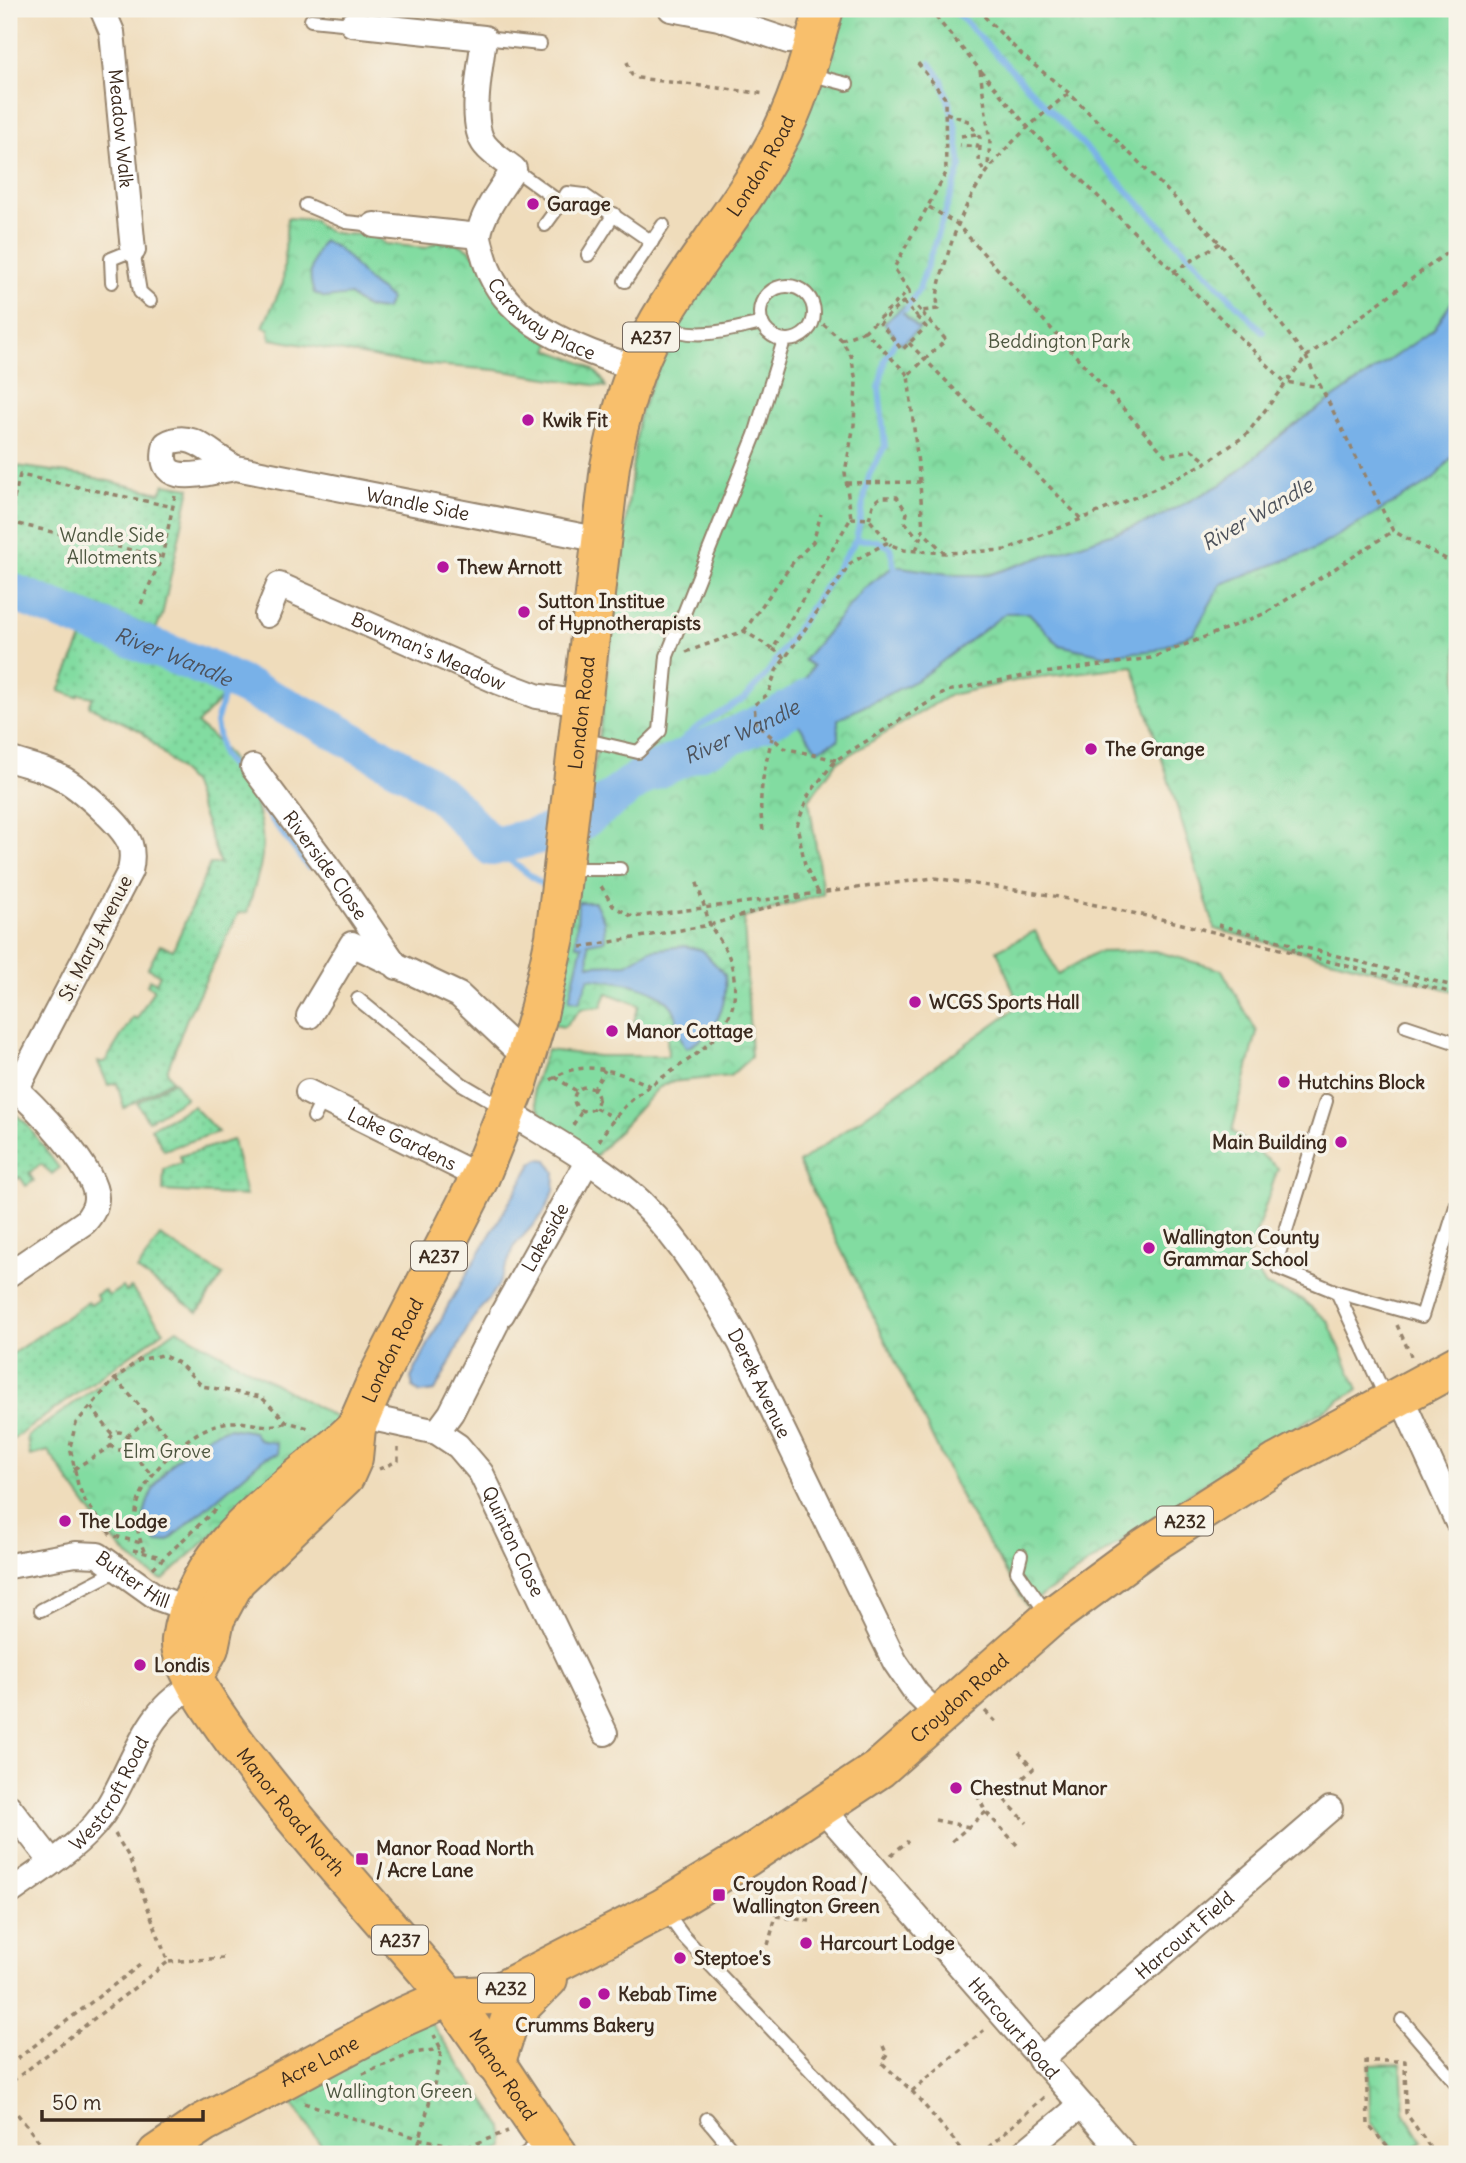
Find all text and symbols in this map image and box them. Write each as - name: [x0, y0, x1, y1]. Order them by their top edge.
- street label: Meadow Walk: [104, 68, 139, 189]
- street label: London Road: [721, 112, 800, 221]
- place label: Garage: [547, 192, 611, 216]
- marker: Garage: [525, 196, 541, 212]
- street label: Caraway Place: [482, 273, 599, 365]
- road number: A237: [623, 323, 679, 352]
- park label: Beddington Park: [988, 329, 1131, 353]
- place label: Kwik Fit: [542, 408, 609, 432]
- marker: Kwik Fit: [520, 412, 536, 428]
- water label: River Wandle: [1197, 470, 1319, 557]
- street label: Wandle Side: [364, 482, 472, 526]
- park label: Wandle Side Allotments: [60, 523, 164, 569]
- place label: Thew Arnott: [457, 555, 562, 579]
- marker: Thew Arnott: [435, 559, 451, 575]
- place label: Sutton Institue of Hypnotherapists: [538, 589, 701, 635]
- marker: Sutton Institue of Hypnotherapists: [516, 604, 532, 620]
- street label: Bowman's Meadow: [348, 607, 510, 696]
- water label: River Wandle: [111, 620, 238, 693]
- street label: London Road: [563, 655, 600, 771]
- water label: River Wandle: [679, 692, 805, 770]
- place label: The Grange: [1105, 737, 1205, 761]
- marker: The Grange: [1083, 741, 1099, 757]
- street label: Riverside Close: [278, 806, 373, 924]
- street label: St. Mary Avenue: [53, 871, 137, 1005]
- place label: WCGS Sports Hall: [929, 990, 1080, 1014]
- marker: WCGS Sports Hall: [907, 994, 923, 1010]
- place label: Manor Cottage: [626, 1019, 753, 1043]
- marker: Manor Cottage: [604, 1023, 620, 1039]
- place label: Hutchins Block: [1298, 1070, 1425, 1094]
- marker: Hutchins Block: [1276, 1074, 1292, 1090]
- street label: Lake Gardens: [344, 1102, 461, 1176]
- place label: Main Building: [1212, 1130, 1327, 1154]
- marker: Main Building: [1333, 1134, 1349, 1150]
- street label: Lakeside: [516, 1199, 574, 1276]
- place label: Wallington County Grammar School: [1163, 1225, 1320, 1271]
- marker: Wallington County Grammar School: [1141, 1240, 1157, 1256]
- road number: A237: [411, 1241, 467, 1270]
- street label: London Road: [357, 1294, 428, 1406]
- street label: Derek Avenue: [723, 1324, 797, 1442]
- park label: Elm Grove: [123, 1439, 211, 1463]
- street label: Quinton Close: [477, 1482, 550, 1600]
- road number: A232: [1157, 1506, 1213, 1536]
- place label: The Lodge: [79, 1509, 167, 1533]
- marker: The Lodge: [57, 1513, 73, 1529]
- street label: Butter Hill: [91, 1545, 173, 1613]
- street label: Croydon Road: [905, 1648, 1014, 1748]
- place label: Londis: [154, 1653, 210, 1677]
- marker: Londis: [132, 1657, 148, 1673]
- street label: Westcroft Road: [64, 1732, 154, 1856]
- street label: Manor Road North: [232, 1743, 350, 1881]
- place label: Chestnut Manor: [970, 1776, 1107, 1800]
- marker: Chestnut Manor: [948, 1780, 964, 1796]
- place label: Manor Road North / Acre Lane: [376, 1836, 534, 1882]
- marker: Manor Road North / Acre Lane: [354, 1851, 370, 1867]
- place label: Croydon Road / Wallington Green: [733, 1872, 880, 1918]
- street label: Harcourt Field: [1130, 1886, 1239, 1984]
- marker: Croydon Road / Wallington Green: [711, 1887, 727, 1903]
- road number: A237: [372, 1926, 428, 1954]
- place label: Harcourt Lodge: [820, 1931, 955, 1955]
- marker: Harcourt Lodge: [798, 1935, 814, 1951]
- place label: Steptoe's: [694, 1946, 771, 1970]
- marker: Steptoe's: [672, 1950, 688, 1966]
- street label: Harcourt Road: [963, 1972, 1065, 2084]
- road number: A232: [478, 1974, 534, 2002]
- place label: Kebab Time: [618, 1982, 717, 2006]
- marker: Kebab Time: [596, 1986, 612, 2002]
- marker: Crumms Bakery: [577, 1995, 593, 2011]
- place label: Crumms Bakery: [515, 2013, 655, 2037]
- street label: Manor Road: [464, 2024, 542, 2125]
- street label: Acre Lane: [275, 2030, 363, 2092]
- scale bar: [42, 2079, 203, 2123]
- park label: Wallington Green: [326, 2079, 472, 2103]
- text: 50 m: [52, 2089, 101, 2116]

